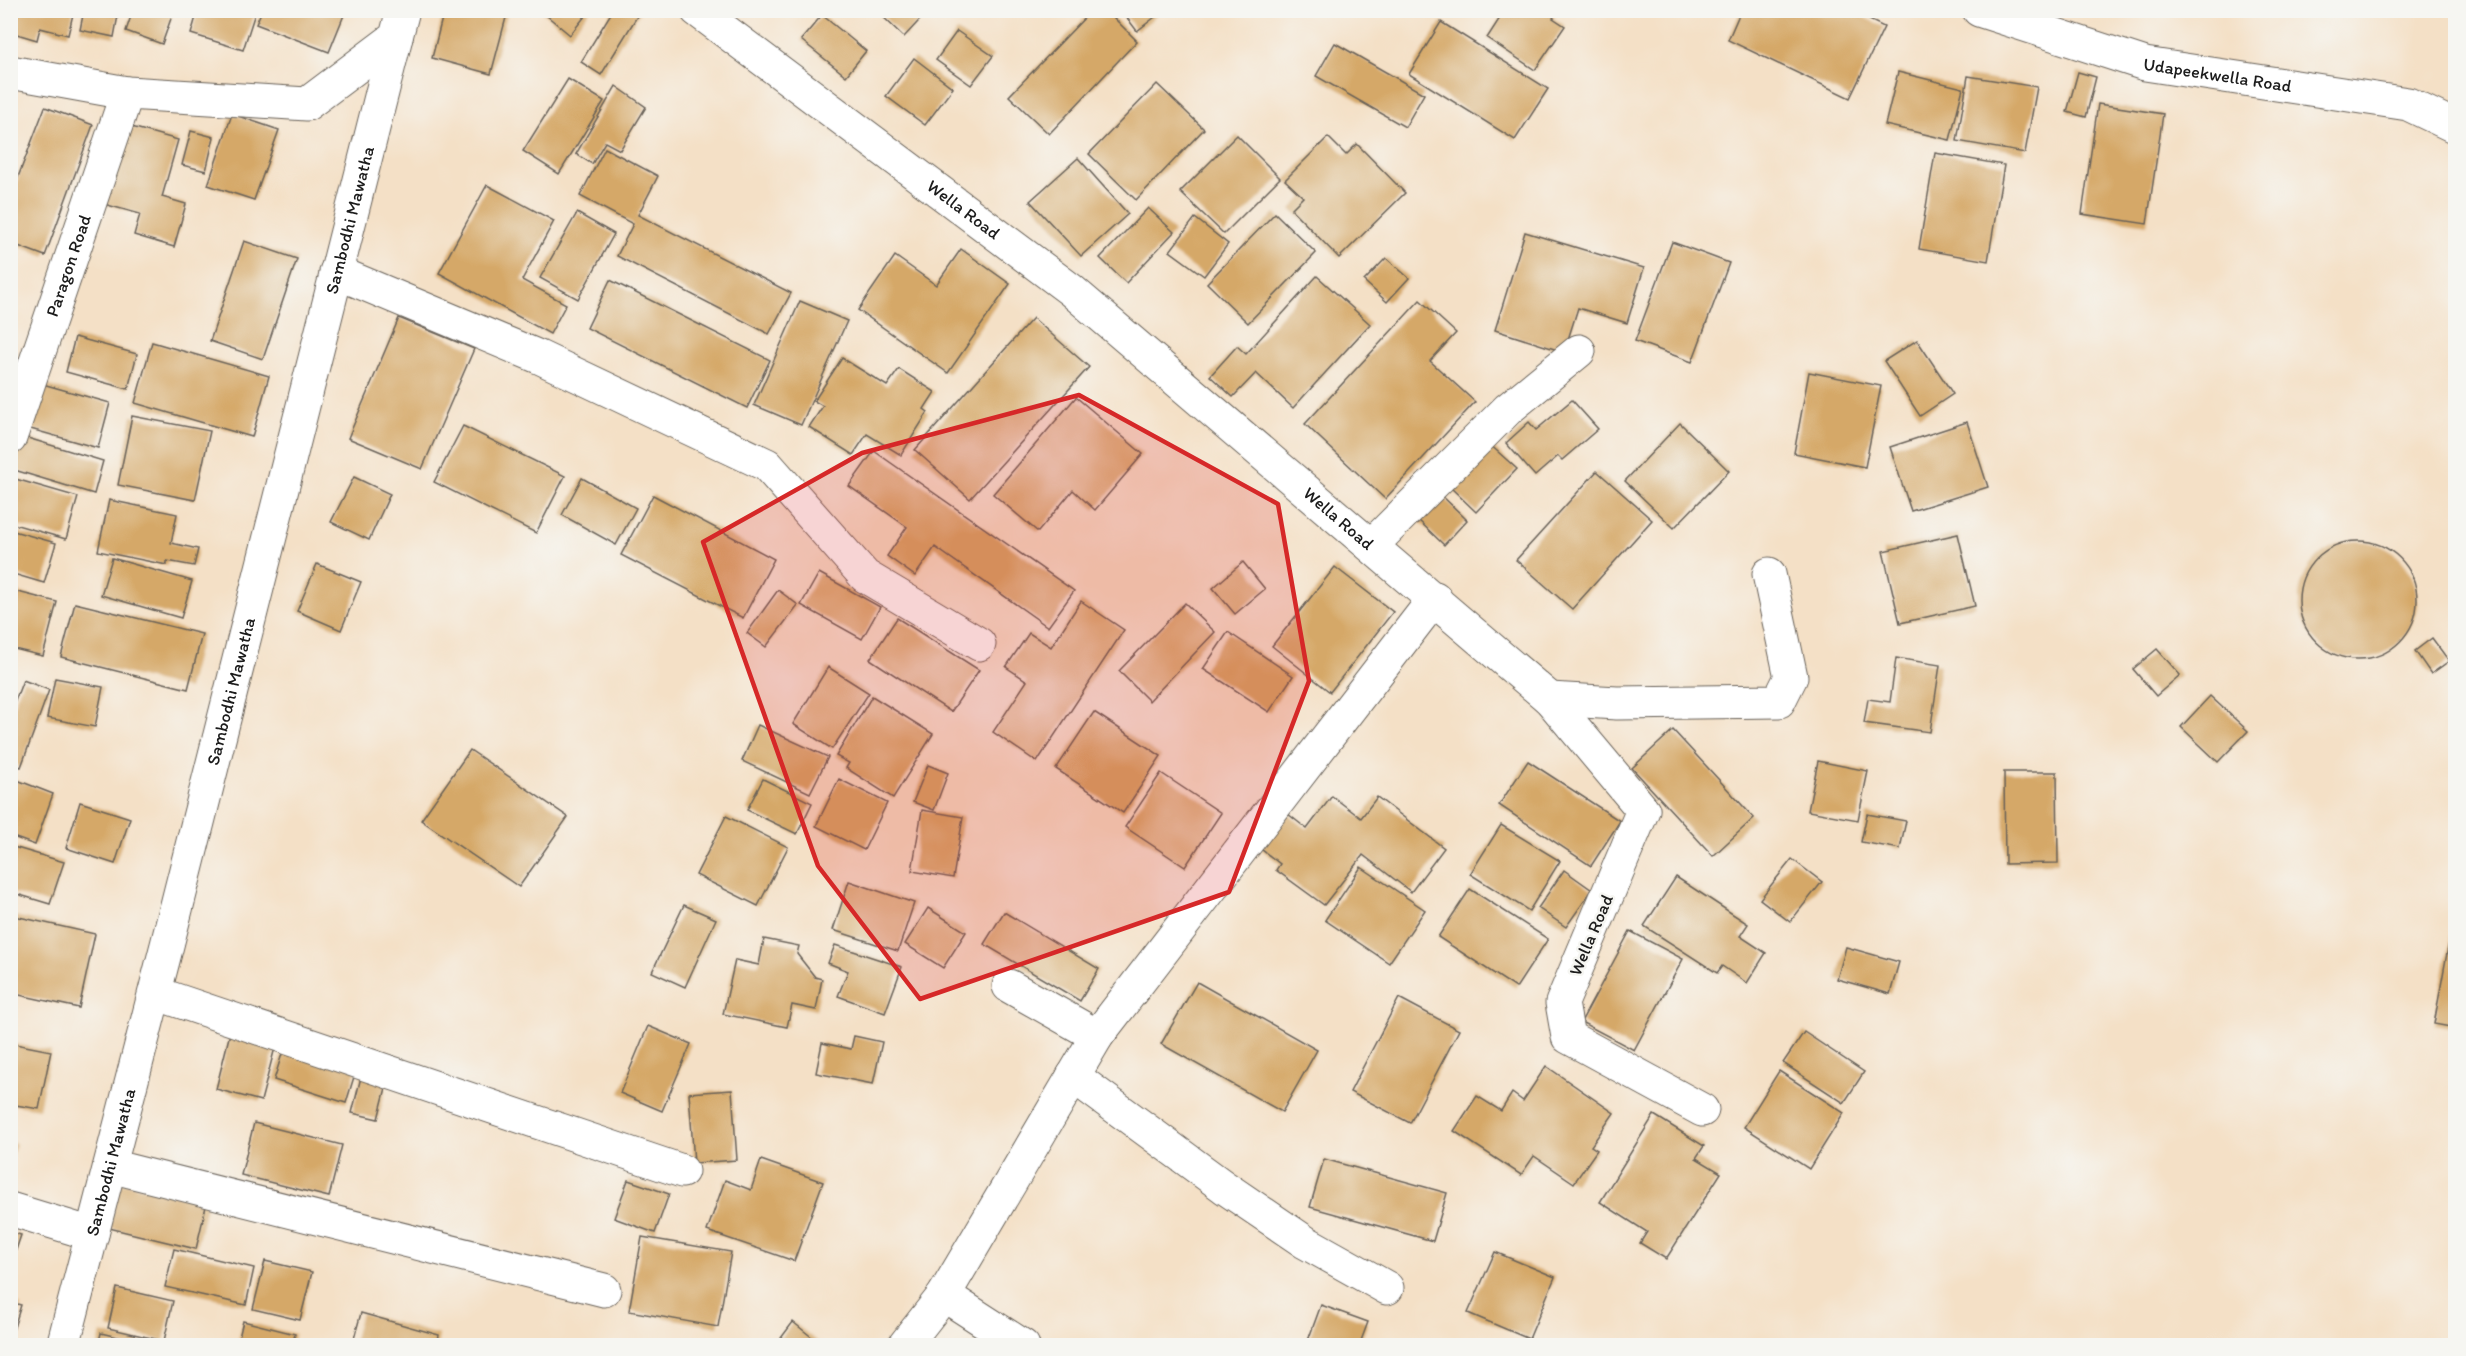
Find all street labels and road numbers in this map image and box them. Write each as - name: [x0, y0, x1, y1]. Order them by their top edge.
- street label: Udapeekwella Road: [2142, 53, 2293, 97]
- street label: Sambodhi Mawatha: [321, 143, 379, 296]
- street label: Wella Road: [923, 175, 1005, 244]
- street label: Paragon Road: [41, 212, 96, 320]
- street label: Wella Road: [1299, 482, 1379, 555]
- street label: Sambodhi Mawatha: [202, 614, 260, 767]
- street label: Wella Road: [1564, 891, 1618, 979]
- street label: Sambodhi Mawatha: [81, 1085, 141, 1238]

